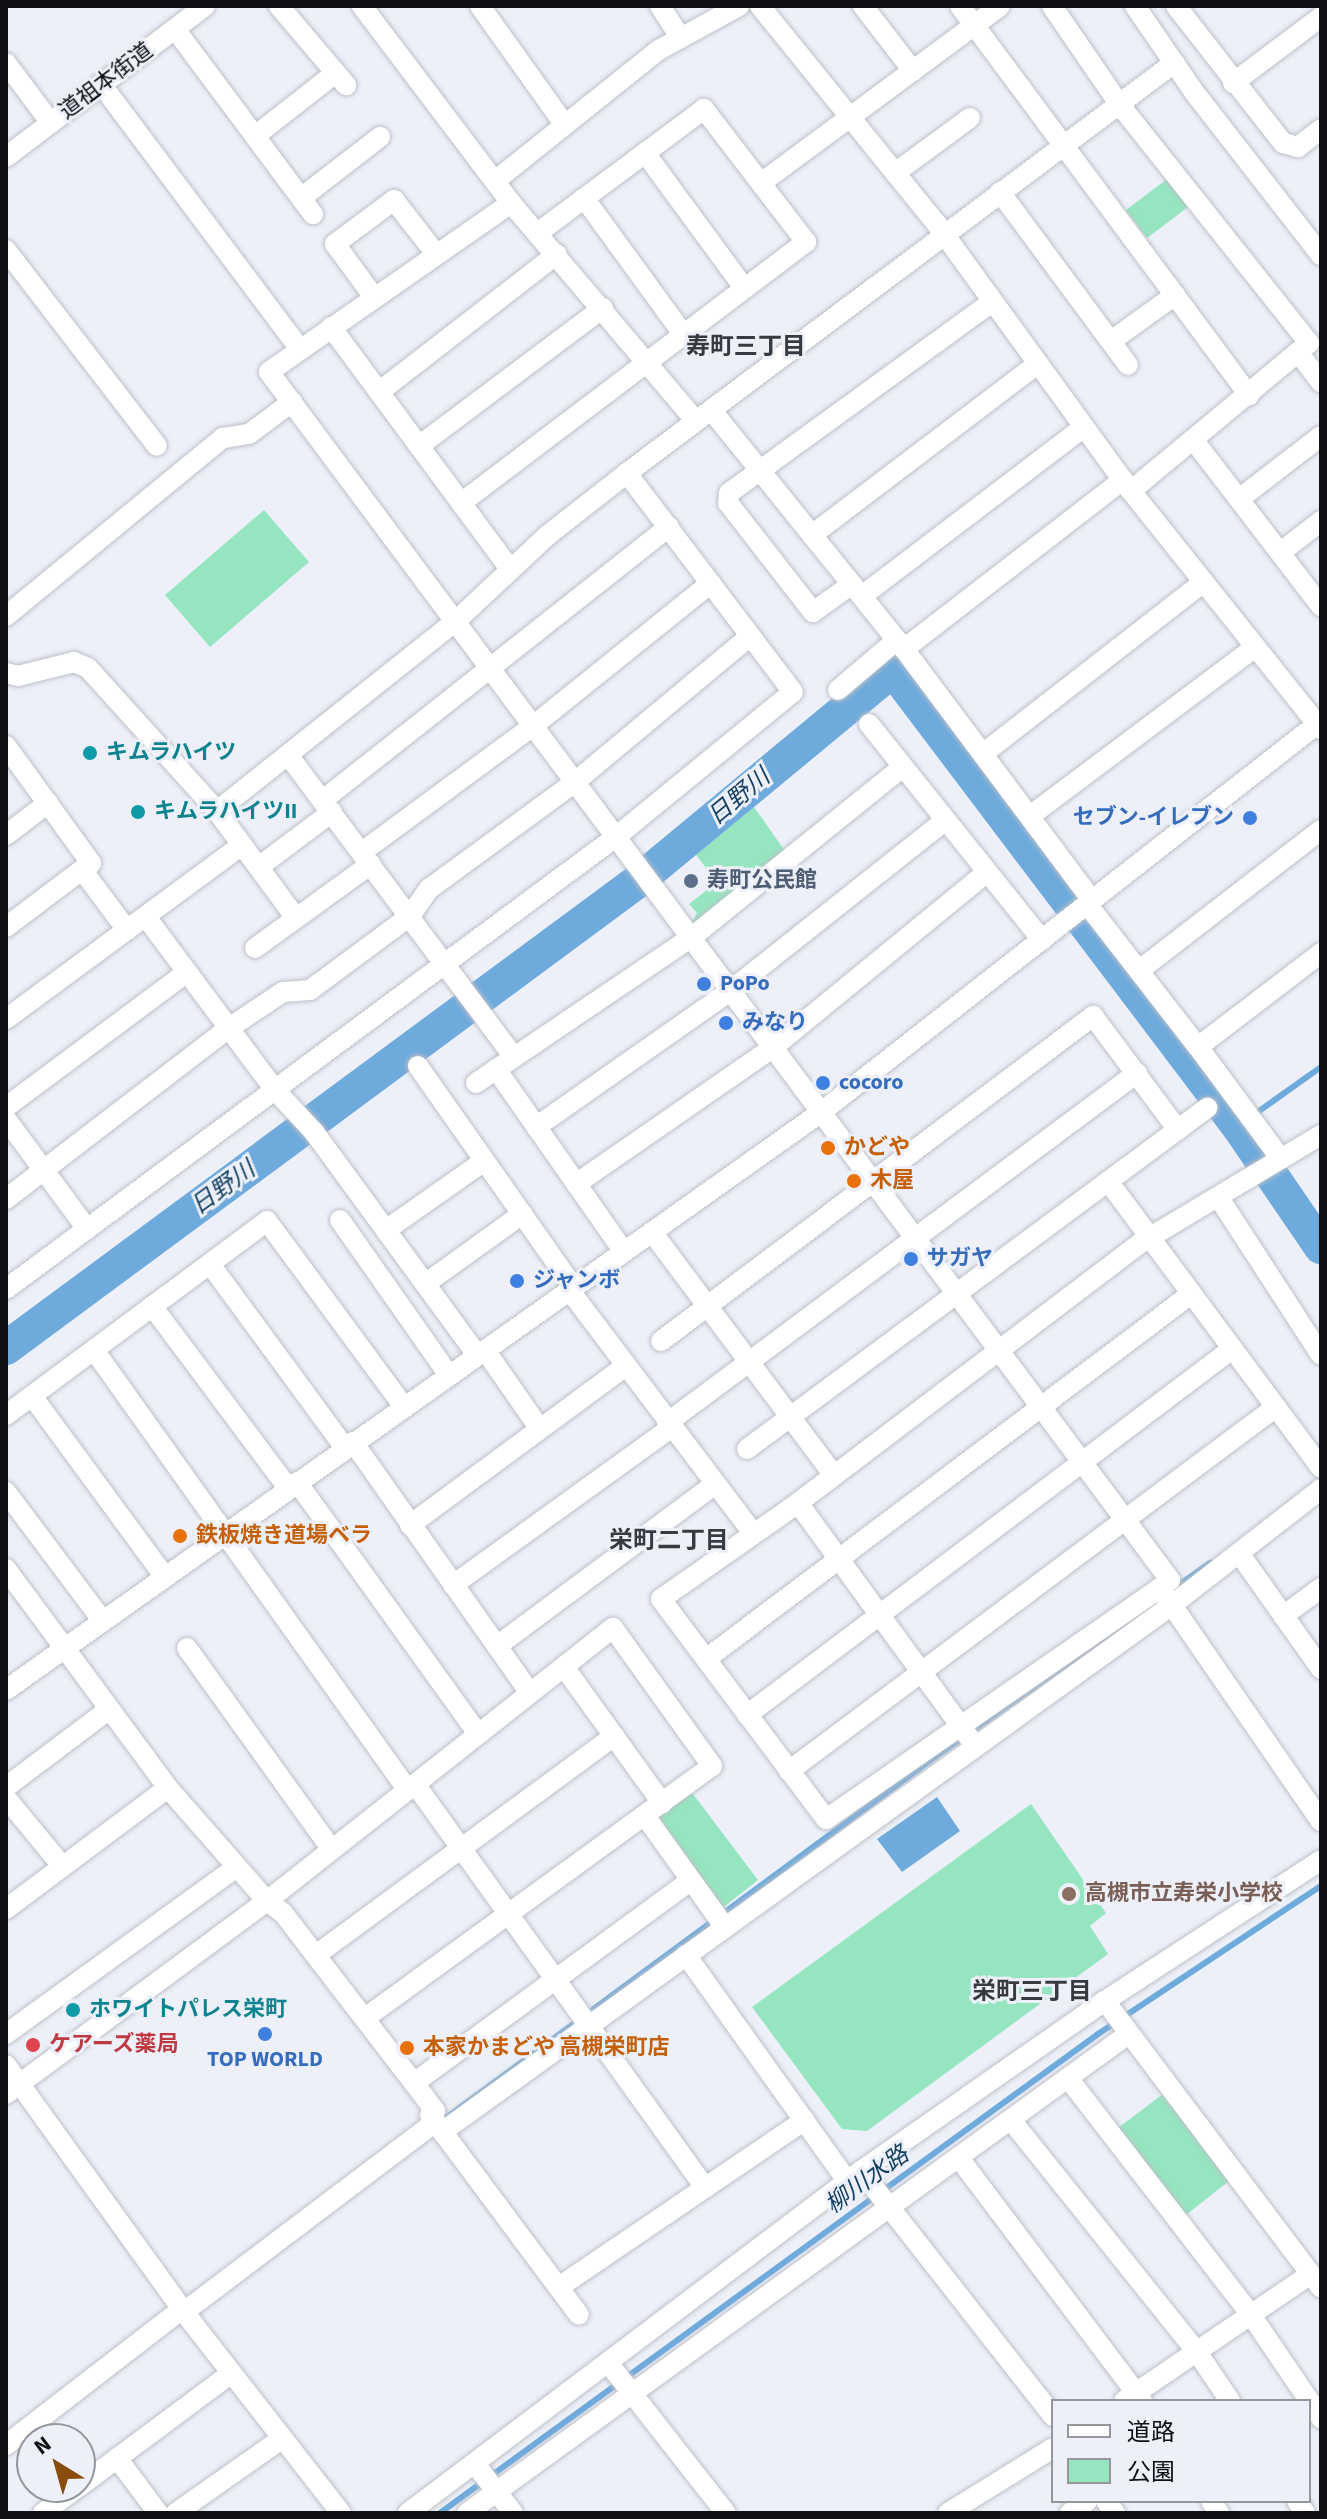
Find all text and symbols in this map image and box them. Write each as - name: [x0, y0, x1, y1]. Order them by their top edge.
- street label: 道祖本街道: [54, 37, 158, 125]
- district label: 寿町三丁目: [686, 333, 806, 361]
- place label: キムラハイツ: [106, 740, 238, 766]
- marker: キムラハイツ: [81, 744, 99, 762]
- water label: 日野川: [702, 763, 776, 831]
- place label: キムラハイツII: [154, 799, 299, 825]
- marker: キムラハイツII: [129, 803, 147, 821]
- place label: セブン-イレブン: [1073, 805, 1234, 831]
- marker: セブン-イレブン: [1241, 809, 1259, 827]
- place label: 寿町公民館: [707, 868, 817, 894]
- marker: 寿町公民館: [682, 872, 700, 890]
- place label: PoPo: [720, 971, 770, 997]
- marker: PoPo: [695, 975, 713, 993]
- place label: みなり: [742, 1010, 808, 1036]
- marker: みなり: [717, 1014, 735, 1032]
- place label: cocoro: [839, 1070, 904, 1096]
- marker: cocoro: [814, 1074, 832, 1092]
- place label: かどや: [844, 1135, 910, 1161]
- marker: かどや: [819, 1139, 837, 1157]
- water label: 日野川: [185, 1155, 261, 1221]
- place label: 木屋: [870, 1168, 914, 1194]
- marker: 木屋: [845, 1172, 863, 1190]
- place label: サガヤ: [927, 1246, 993, 1272]
- marker: サガヤ: [902, 1250, 920, 1268]
- place label: ジャンボ: [533, 1268, 621, 1294]
- marker: ジャンボ: [508, 1272, 526, 1290]
- place label: 鉄板焼き道場ベラ: [196, 1523, 372, 1549]
- marker: 鉄板焼き道場ベラ: [171, 1527, 189, 1545]
- district label: 栄町二丁目: [609, 1527, 729, 1555]
- place label: 高槻市立寿栄小学校: [1085, 1881, 1283, 1907]
- marker: 高槻市立寿栄小学校: [1060, 1885, 1078, 1903]
- district label: 栄町三丁目: [972, 1978, 1092, 2006]
- place label: ホワイトパレス栄町: [89, 1997, 287, 2023]
- marker: ホワイトパレス栄町: [64, 2001, 82, 2019]
- marker: TOP WORLD: [256, 2025, 274, 2043]
- place label: ケアーズ薬局: [49, 2032, 180, 2058]
- place label: 本家かまどや 高槻栄町店: [423, 2035, 669, 2061]
- marker: ケアーズ薬局: [24, 2036, 42, 2054]
- marker: 本家かまどや 高槻栄町店: [398, 2039, 416, 2057]
- place label: TOP WORLD: [207, 2047, 323, 2073]
- water label: 柳川水路: [820, 2140, 914, 2220]
- legend: [1051, 2399, 1311, 2503]
- text: 道路: [1127, 2415, 1175, 2450]
- north arrow: [16, 2423, 96, 2503]
- text: N: [27, 2428, 58, 2463]
- text: 公園: [1127, 2455, 1175, 2490]

